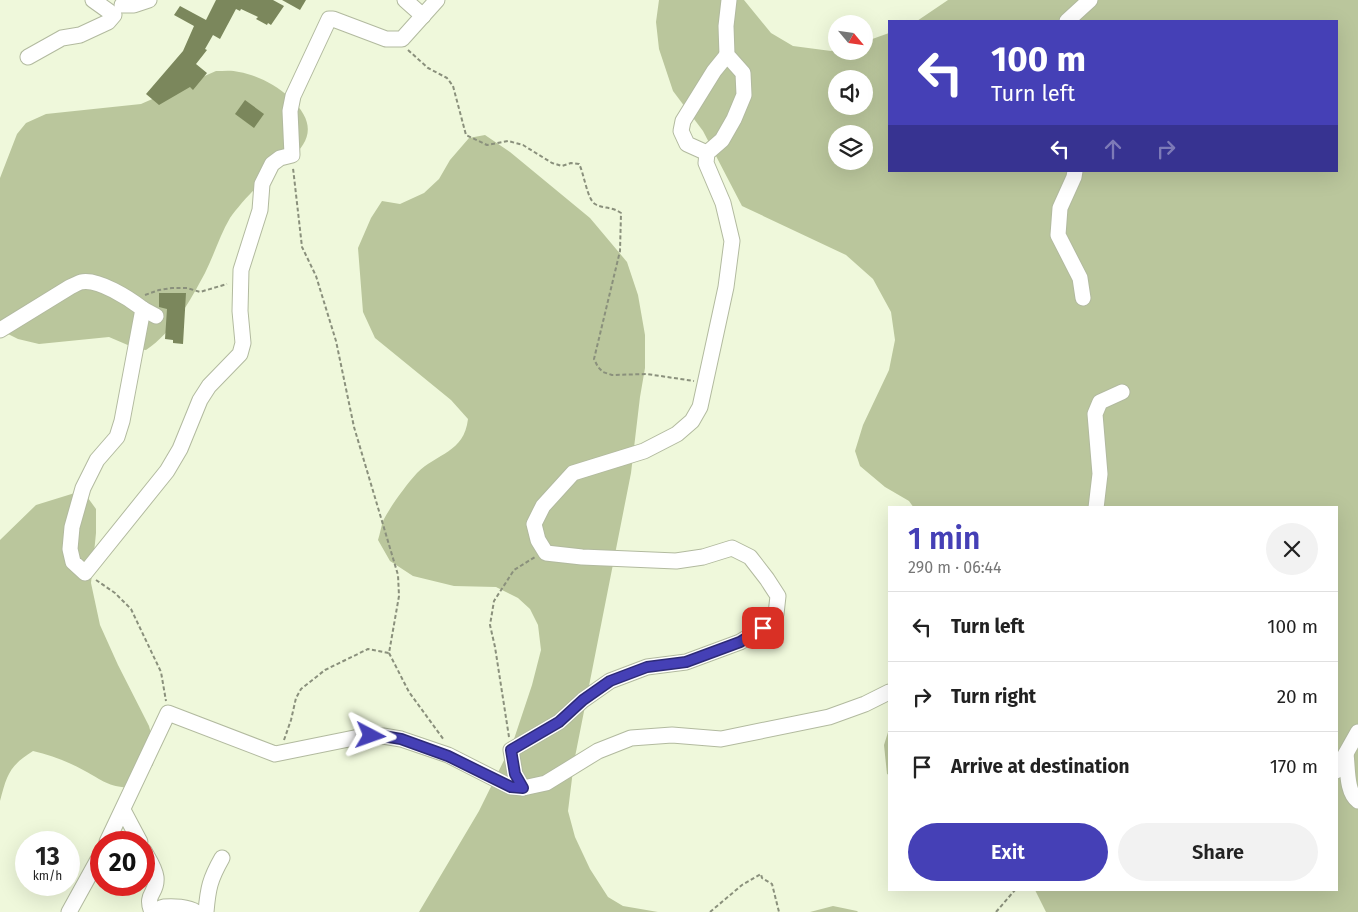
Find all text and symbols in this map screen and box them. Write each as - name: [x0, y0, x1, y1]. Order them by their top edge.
- north arrow: [828, 15, 872, 60]
- map controls: [828, 15, 873, 170]
- text: 100 m: [991, 38, 1086, 80]
- icon: left: [908, 40, 973, 105]
- button: sound: [828, 70, 873, 115]
- text: Turn left: [991, 80, 1075, 107]
- button: layers: [828, 125, 873, 170]
- icon: left: [1046, 135, 1074, 163]
- icon: ahead: [1099, 135, 1127, 163]
- icon: right: [1152, 135, 1180, 163]
- text: 1 min: [908, 521, 980, 557]
- button: close: [1266, 523, 1318, 575]
- text: 290 m · 06:44: [908, 558, 1002, 577]
- pin: [742, 607, 784, 649]
- icon: left: [908, 613, 936, 641]
- icon: arrive: [749, 614, 777, 642]
- text: Turn left: [951, 615, 1025, 638]
- text: 100 m: [1267, 615, 1318, 638]
- icon: right: [908, 683, 936, 711]
- text: Turn right: [951, 685, 1036, 708]
- text: 20 m: [1277, 685, 1318, 708]
- position arrow: [344, 709, 396, 761]
- icon: arrive: [908, 753, 936, 781]
- text: Arrive at destination: [951, 755, 1130, 778]
- text: 170 m: [1270, 755, 1318, 778]
- button: Exit: [908, 823, 1108, 881]
- button: Share: [1118, 823, 1318, 881]
- speed limit sign: 20: [90, 831, 155, 896]
- text: 13: [35, 842, 60, 872]
- text: km/h: [33, 869, 62, 883]

